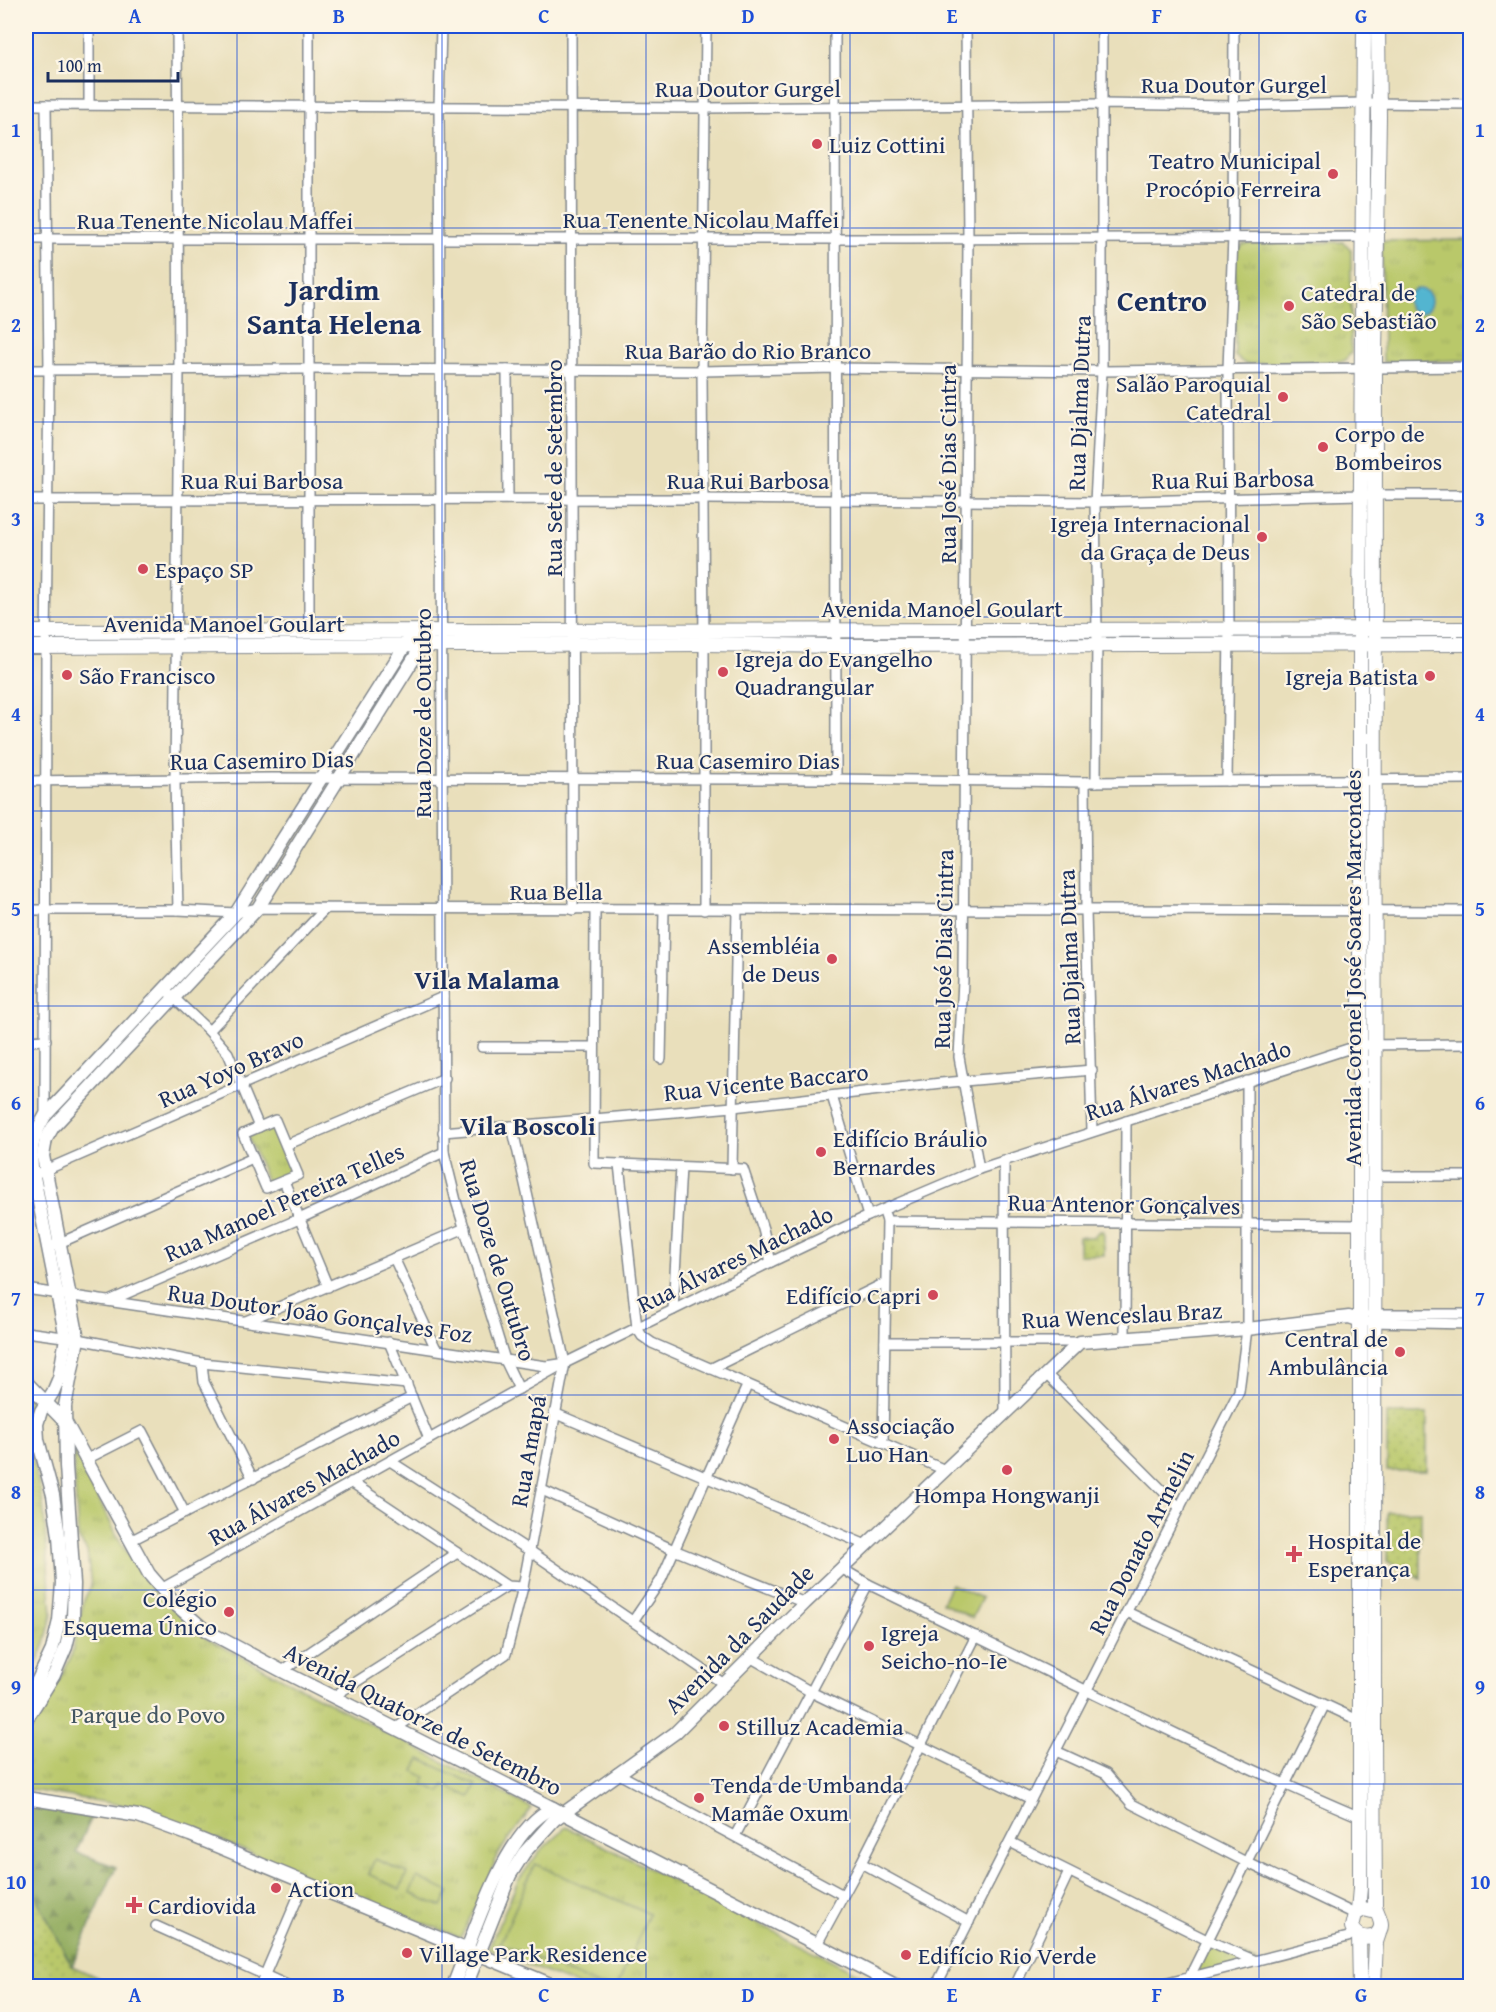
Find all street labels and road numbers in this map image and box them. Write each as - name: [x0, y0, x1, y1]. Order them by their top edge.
- street label: Rua Doutor Gurgel: [1141, 67, 1327, 102]
- street label: Rua Doutor Gurgel: [655, 71, 841, 106]
- street label: Rua Tenente Nicolau Maffei: [563, 202, 840, 237]
- street label: Rua Tenente Nicolau Maffei: [77, 203, 354, 238]
- street label: Rua Djalma Dutra: [1058, 314, 1100, 491]
- street label: Rua Barão do Rio Branco: [625, 333, 871, 368]
- street label: Rua Sete de Setembro: [536, 359, 571, 577]
- street label: Rua José Dias Cintra: [930, 364, 965, 564]
- street label: Rua Rui Barbosa: [1151, 460, 1315, 498]
- street label: Rua Rui Barbosa: [181, 463, 344, 498]
- street label: Rua Rui Barbosa: [667, 463, 830, 498]
- street label: Avenida Manoel Goulart: [821, 591, 1063, 626]
- street label: Avenida Manoel Goulart: [103, 606, 345, 641]
- street label: Rua Doze de Outubro: [405, 608, 440, 818]
- street label: Rua Casemiro Dias: [170, 741, 354, 779]
- street label: Rua Casemiro Dias: [656, 743, 840, 778]
- street label: Avenida Coronel José Soares Marcondes: [1335, 770, 1370, 1166]
- street label: Rua José Dias Cintra: [924, 848, 962, 1049]
- street label: Rua Djalma Dutra: [1048, 868, 1090, 1045]
- street label: Rua Bella: [509, 874, 603, 909]
- street label: Rua Yoyo Bravo: [153, 1021, 309, 1117]
- street label: Rua Álvares Machado: [1081, 1030, 1295, 1130]
- street label: Rua Vicente Baccaro: [662, 1054, 870, 1110]
- street label: Rua Manoel Pereira Telles: [158, 1133, 410, 1271]
- street label: Rua Doze de Outubro: [451, 1155, 545, 1365]
- street label: Rua Antenor Gonçalves: [1007, 1184, 1241, 1224]
- street label: Rua Álvares Machado: [631, 1196, 839, 1322]
- street label: Rua Doutor João Gonçalves Foz: [165, 1274, 475, 1352]
- street label: Rua Wenceslau Braz: [1021, 1292, 1223, 1338]
- street label: Rua Amapá: [501, 1392, 555, 1510]
- street label: Rua Álvares Machado: [202, 1420, 406, 1554]
- street label: Rua Donato Armelin: [1079, 1443, 1203, 1641]
- street label: Avenida da Saudade: [656, 1556, 822, 1722]
- street label: Avenida Quatorze de Setembro: [278, 1633, 568, 1805]

